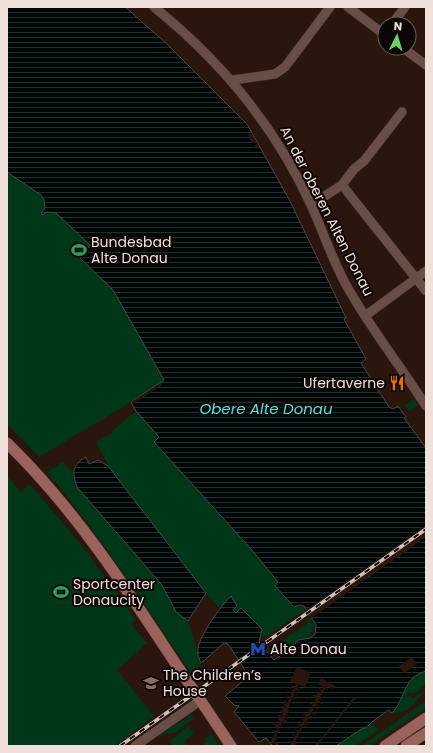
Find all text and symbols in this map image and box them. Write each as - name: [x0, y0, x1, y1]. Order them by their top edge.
- north arrow: [377, 16, 417, 56]
- text: N: [393, 18, 403, 34]
- street label: An der oberen Alten Donau: [275, 122, 379, 300]
- place label: Bundesbad Alte Donau: [91, 232, 171, 268]
- sports icon: Bundesbad Alte Donau: [70, 241, 88, 259]
- place label: Ufertaverne: [303, 373, 385, 393]
- restaurant icon: Ufertaverne: [388, 374, 406, 392]
- water label: Obere Alte Donau: [199, 398, 333, 419]
- place label: Sportcenter Donaucity: [73, 574, 155, 610]
- sports icon: Sportcenter Donaucity: [52, 583, 70, 601]
- place label: Alte Donau: [270, 639, 347, 659]
- metro station icon: Alte Donau: [249, 640, 267, 658]
- place label: The Children’s House: [163, 665, 261, 701]
- school or university icon: The Children’s House: [142, 674, 160, 692]

